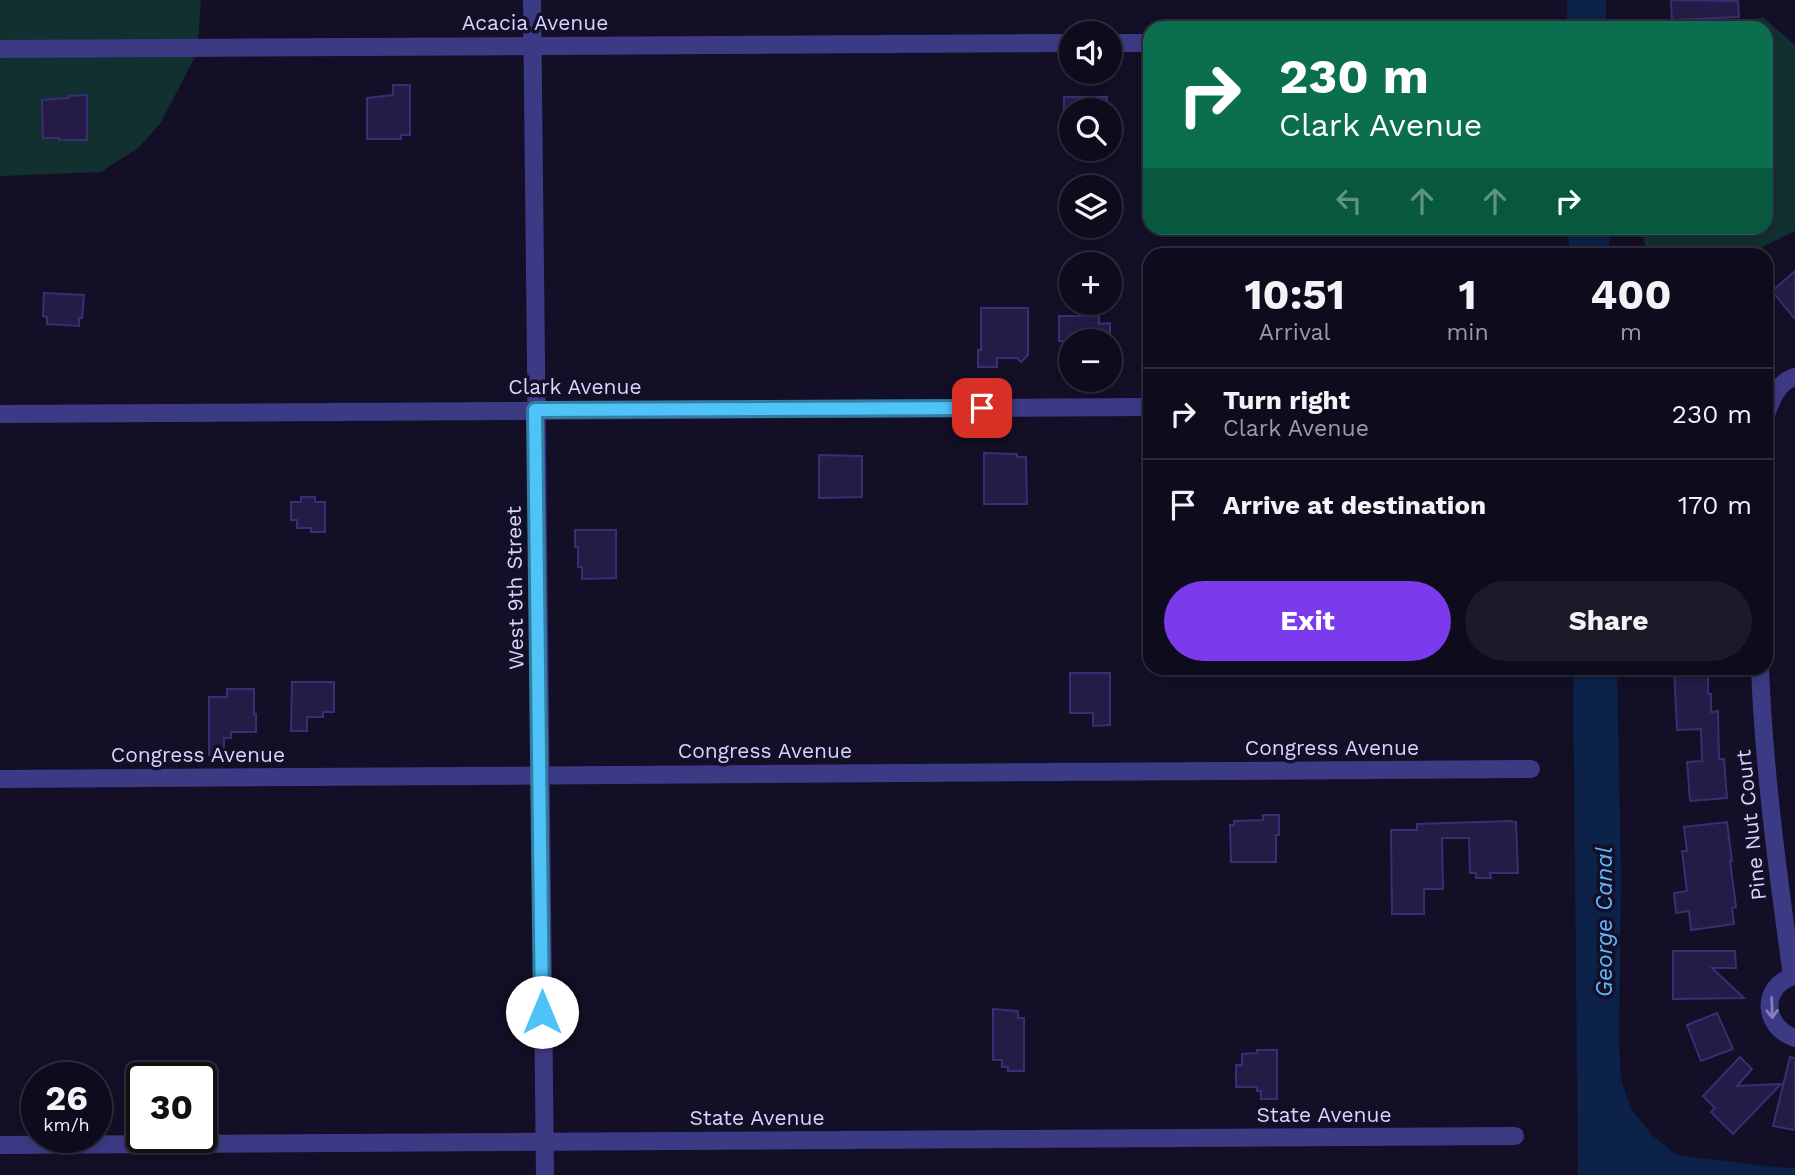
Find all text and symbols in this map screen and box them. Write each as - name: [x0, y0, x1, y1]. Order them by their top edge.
- street label: Acacia Avenue: [462, 10, 608, 35]
- map controls: [1059, 21, 1122, 392]
- button: sound: [1059, 21, 1122, 84]
- text: 230 m: [1279, 47, 1429, 105]
- icon: right: [1164, 49, 1255, 140]
- button: search: [1059, 98, 1122, 161]
- text: Clark Avenue: [1279, 106, 1482, 144]
- button: layers: [1059, 175, 1122, 238]
- icon: left: [1330, 182, 1368, 220]
- icon: ahead: [1403, 182, 1441, 220]
- icon: ahead: [1476, 182, 1514, 220]
- icon: right: [1549, 182, 1587, 220]
- button: +: [1059, 252, 1122, 315]
- text: 10:51: [1245, 270, 1345, 319]
- text: 1: [1459, 270, 1477, 319]
- text: 400: [1590, 270, 1671, 319]
- text: Arrival: [1259, 319, 1331, 346]
- text: min: [1446, 319, 1489, 346]
- text: m: [1620, 319, 1642, 346]
- button: −: [1059, 329, 1122, 392]
- street label: Clark Avenue: [508, 374, 642, 399]
- pin: [952, 378, 1012, 438]
- text: Turn right: [1223, 385, 1350, 415]
- icon: arrive: [963, 389, 1001, 427]
- icon: right: [1164, 395, 1202, 433]
- text: 230 m: [1672, 399, 1752, 429]
- text: Clark Avenue: [1223, 415, 1369, 442]
- icon: arrive: [1164, 486, 1202, 524]
- text: Arrive at destination: [1223, 490, 1486, 520]
- text: 170 m: [1678, 490, 1752, 520]
- street label: West 9th Street: [501, 506, 528, 670]
- button: Exit: [1164, 581, 1451, 661]
- button: Share: [1465, 581, 1752, 661]
- street label: Congress Avenue: [1245, 735, 1419, 760]
- street label: Congress Avenue: [678, 738, 852, 763]
- street label: Congress Avenue: [111, 742, 285, 767]
- street label: Pine Nut Court: [1730, 748, 1771, 902]
- water label: George Canal: [1591, 847, 1618, 997]
- position arrow: [505, 975, 579, 1049]
- one-way arrow: [1765, 996, 1778, 1019]
- speed limit sign: 30: [126, 1062, 217, 1153]
- text: 26: [45, 1077, 88, 1119]
- street label: State Avenue: [1256, 1102, 1392, 1127]
- street label: State Avenue: [689, 1105, 825, 1130]
- text: km/h: [43, 1114, 90, 1135]

